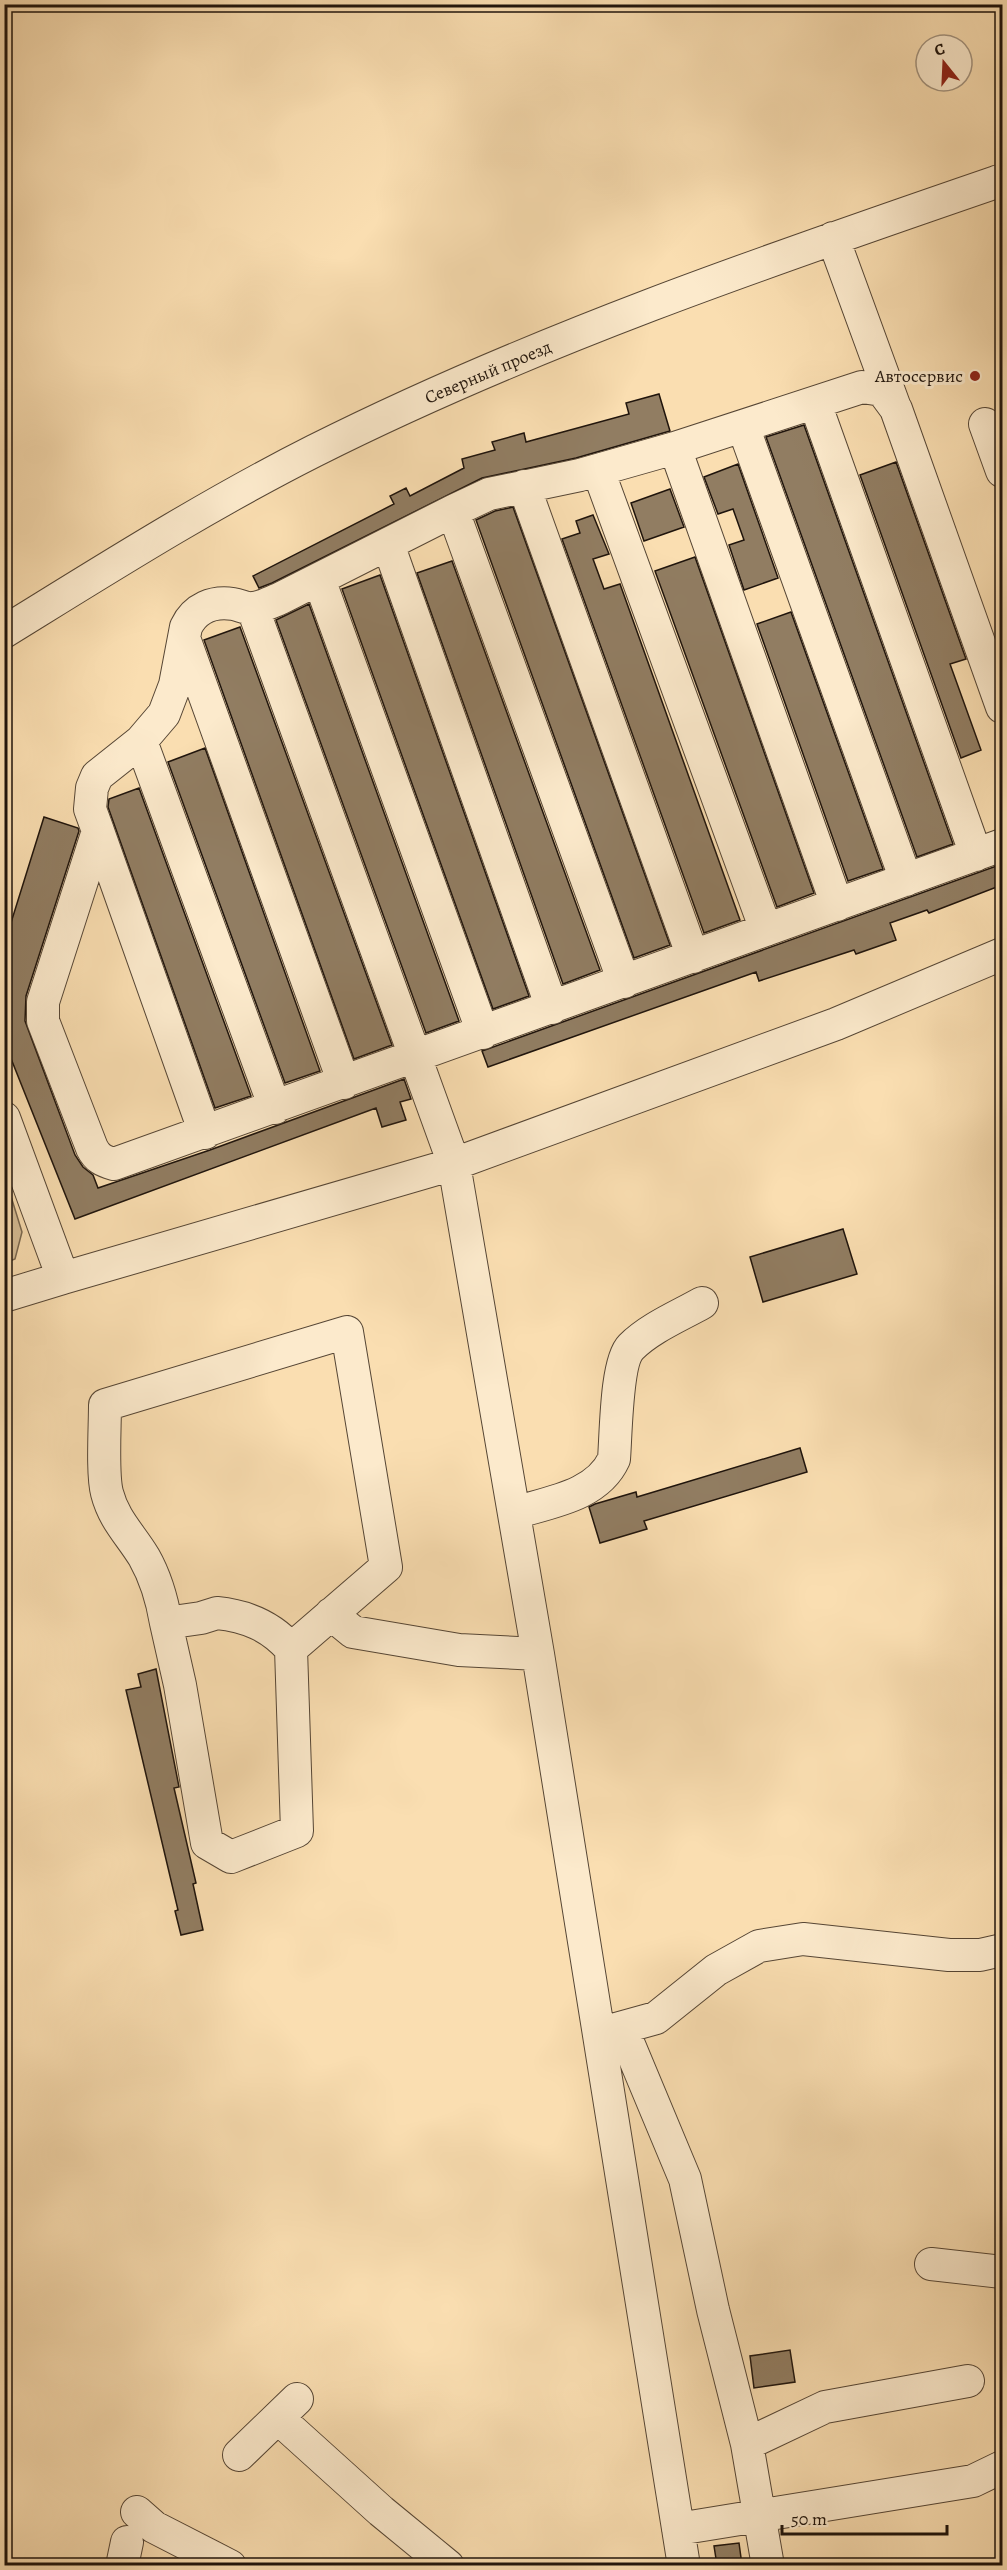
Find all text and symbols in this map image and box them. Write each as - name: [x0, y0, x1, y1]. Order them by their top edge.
- north arrow: [914, 33, 974, 93]
- text: С: [932, 38, 948, 62]
- street label: Северный проезд: [421, 334, 555, 410]
- place label: Автосервис: [874, 364, 963, 388]
- marker: Автосервис: [968, 369, 982, 383]
- scale bar: [782, 2498, 947, 2536]
- text: 50 m: [791, 2507, 827, 2531]

